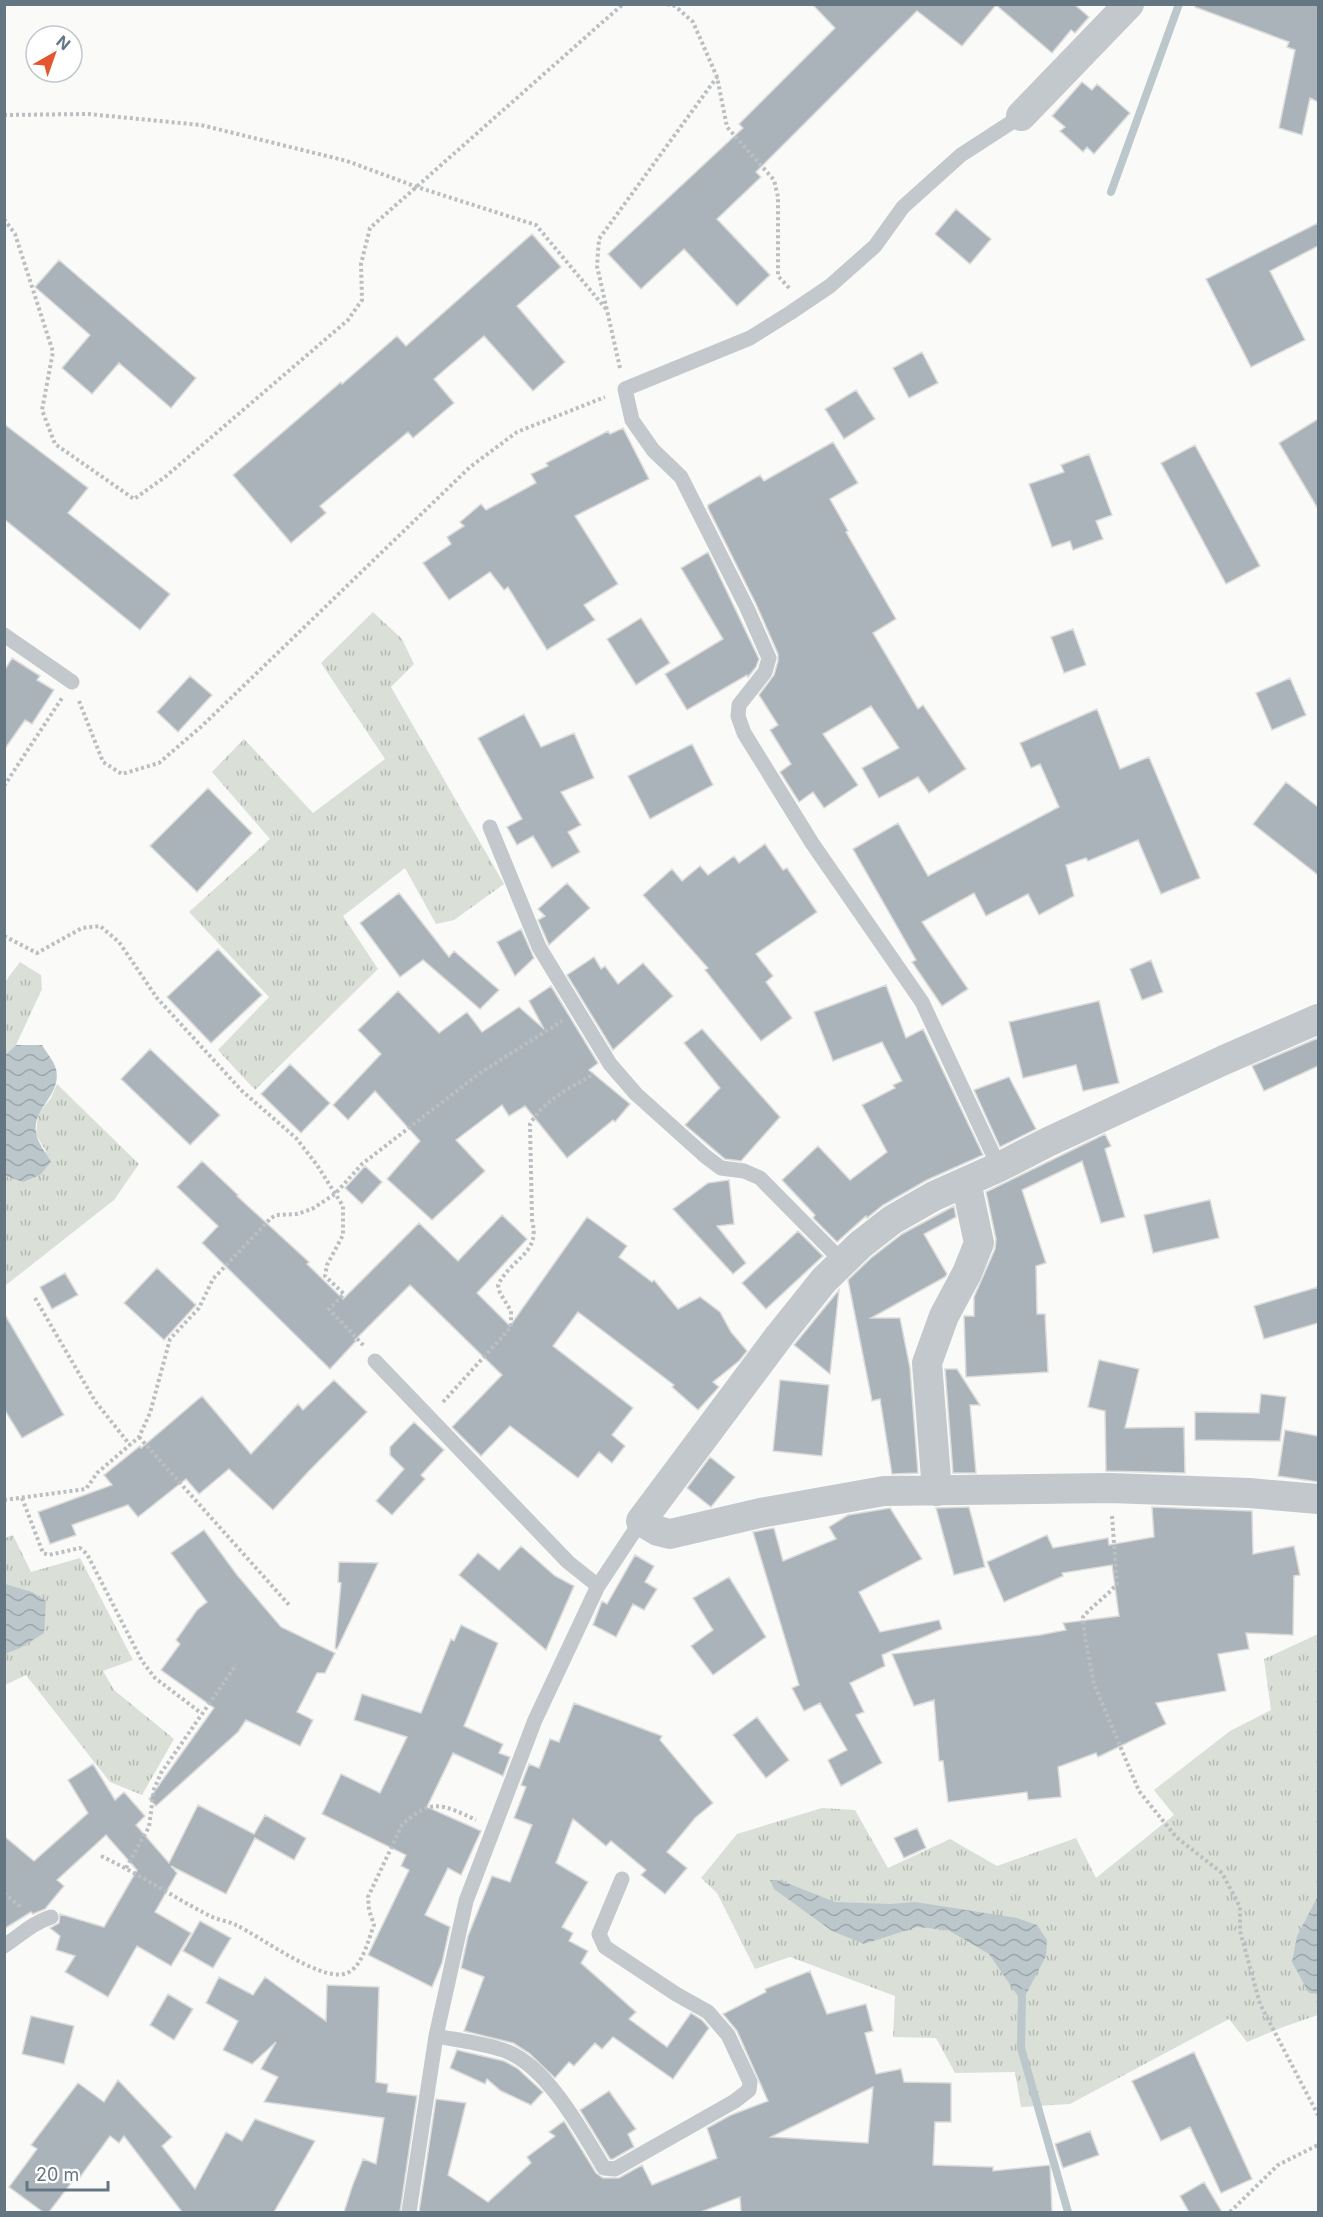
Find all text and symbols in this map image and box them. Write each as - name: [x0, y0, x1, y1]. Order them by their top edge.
- north arrow: [24, 24, 84, 84]
- text: N: [53, 31, 75, 54]
- scale bar: [27, 2154, 108, 2192]
- text: 20 m: [36, 2164, 79, 2185]

